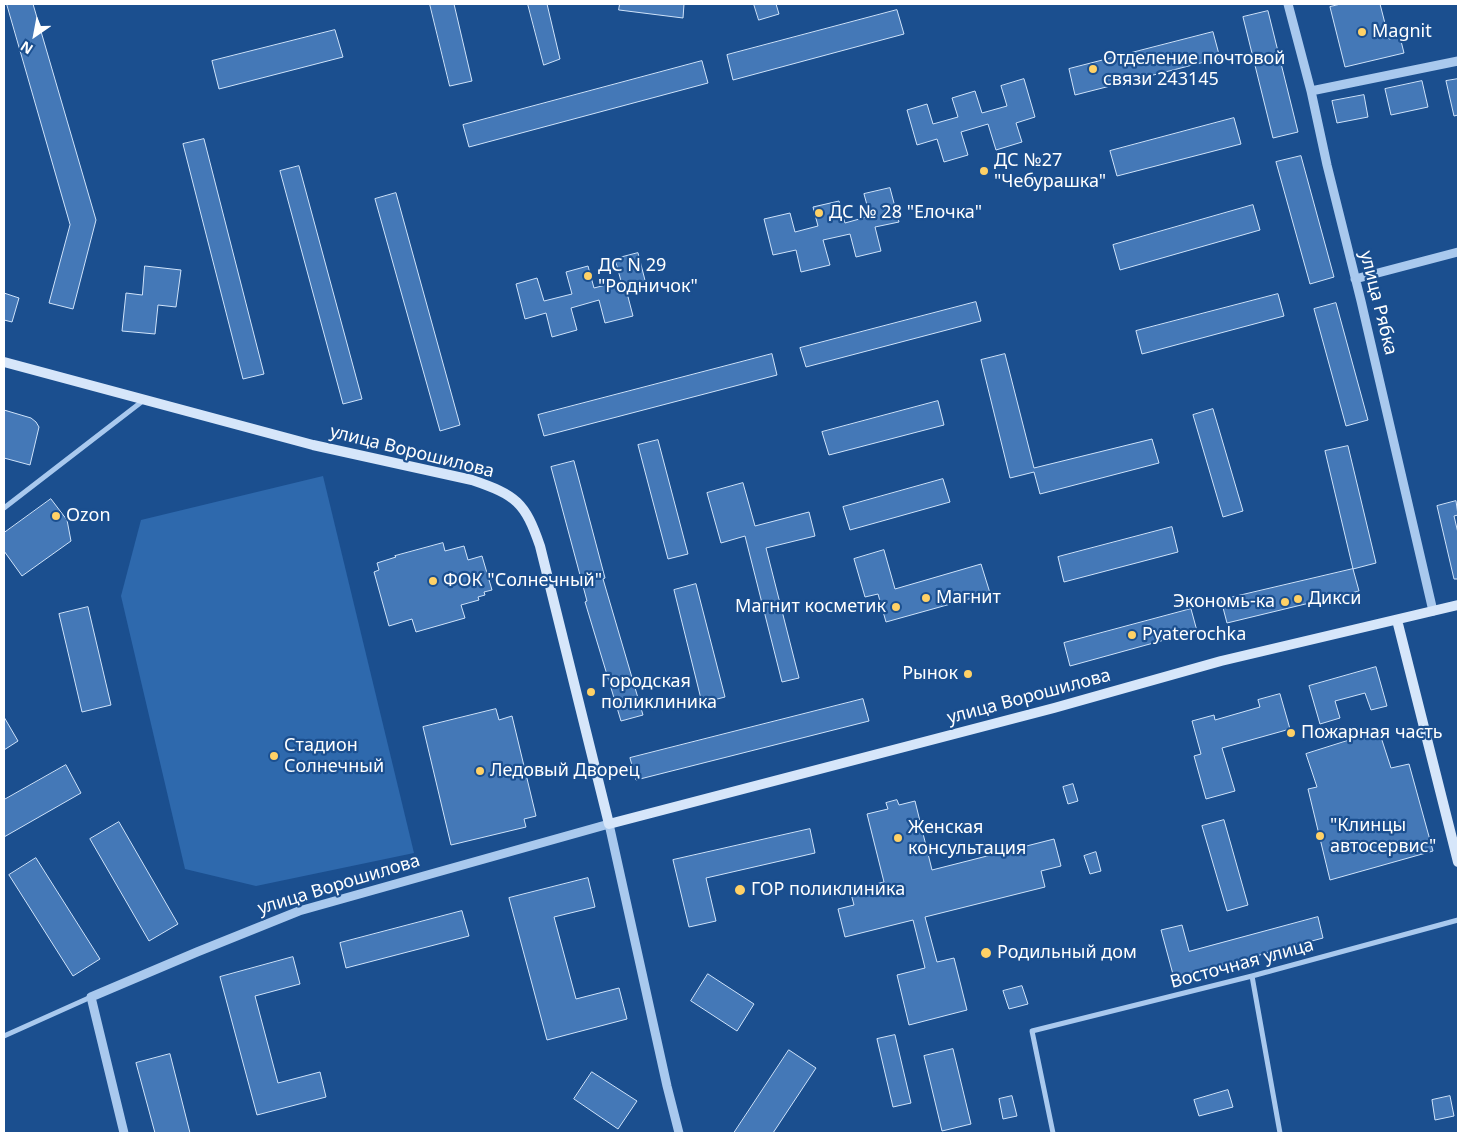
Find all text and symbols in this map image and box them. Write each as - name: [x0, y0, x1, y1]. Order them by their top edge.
- north arrow: [10, 10, 60, 60]
- place label: Magnit: [1372, 21, 1432, 43]
- marker: Magnit: [1356, 26, 1368, 38]
- text: N: [17, 37, 37, 59]
- place label: Отделение почтовой связи 243145: [1103, 48, 1285, 90]
- marker: Отделение почтовой связи 243145: [1087, 63, 1099, 75]
- place label: ДС №27 "Чебурашка": [994, 150, 1106, 192]
- marker: ДС №27 "Чебурашка": [978, 165, 990, 177]
- place label: ДС № 28 "Елочка": [829, 202, 982, 224]
- marker: ДС № 28 "Елочка": [813, 207, 825, 219]
- street label: улица Рябка: [1355, 249, 1401, 357]
- place label: ДС N 29 "Родничок": [598, 255, 698, 298]
- marker: ДС N 29 "Родничок": [582, 270, 594, 282]
- street label: улица Ворошилова: [328, 421, 496, 483]
- place label: Ozon: [66, 505, 111, 527]
- marker: Ozon: [50, 510, 62, 522]
- place label: ФОК "Солнечный": [443, 570, 602, 592]
- marker: ФОК "Солнечный": [427, 575, 439, 587]
- place label: Магнит: [936, 587, 1001, 609]
- place label: Дикси: [1308, 588, 1362, 610]
- place label: Экономь-ка: [1173, 591, 1275, 613]
- marker: Магнит: [920, 592, 932, 604]
- marker: Дикси: [1292, 593, 1304, 605]
- place label: Магнит косметик: [735, 596, 886, 618]
- marker: Экономь-ка: [1279, 596, 1291, 608]
- marker: Магнит косметик: [890, 601, 902, 613]
- place label: Pyaterochka: [1142, 624, 1246, 646]
- marker: Pyaterochka: [1126, 629, 1138, 641]
- place label: Рынок: [902, 663, 958, 685]
- street label: улица Ворошилова: [945, 665, 1113, 729]
- marker: Рынок: [962, 668, 974, 680]
- place label: Городская поликлиника: [601, 671, 717, 714]
- marker: Городская поликлиника: [585, 686, 597, 698]
- place label: Пожарная часть: [1301, 722, 1443, 744]
- marker: Пожарная часть: [1285, 727, 1297, 739]
- place label: Стадион Солнечный: [284, 735, 384, 778]
- marker: Стадион Солнечный: [268, 750, 280, 762]
- place label: Ледовый Дворец: [490, 760, 639, 782]
- marker: Ледовый Дворец: [474, 765, 486, 777]
- place label: "Клинцы автосервис": [1330, 815, 1436, 858]
- place label: Женская консультация: [908, 817, 1026, 860]
- marker: "Клинцы автосервис": [1314, 830, 1326, 842]
- marker: Женская консультация: [892, 832, 904, 844]
- street label: улица Ворошилова: [255, 850, 423, 920]
- place label: ГОР поликлиника: [751, 879, 905, 901]
- marker: ГОР поликлиника: [733, 883, 747, 897]
- street label: Восточная улица: [1168, 934, 1316, 994]
- place label: Родильный дом: [997, 942, 1137, 964]
- marker: Родильный дом: [979, 946, 993, 960]

